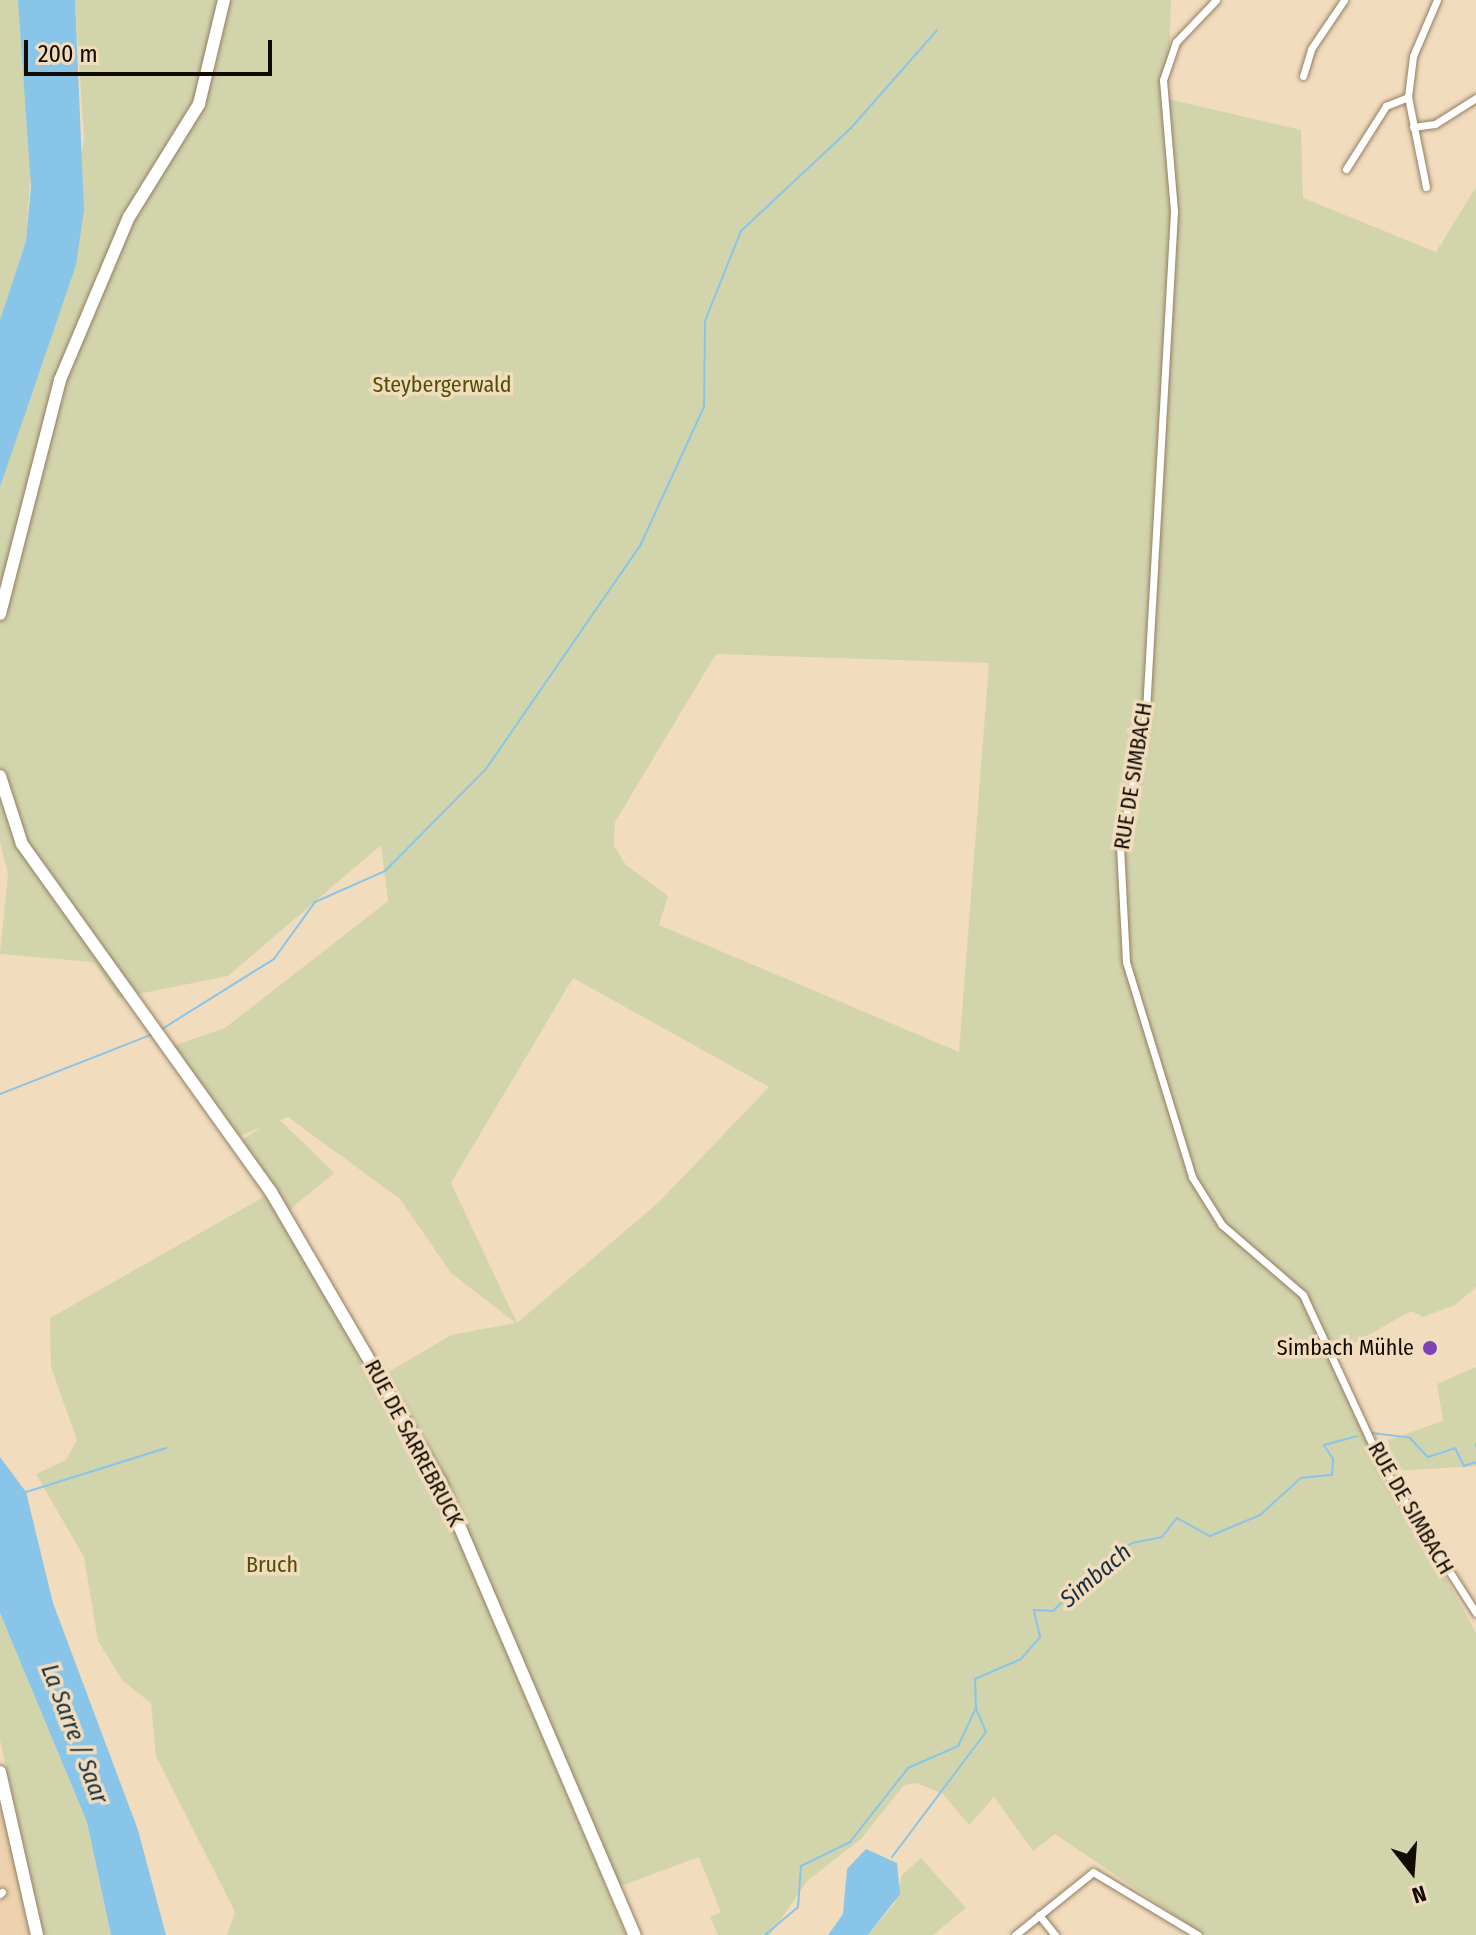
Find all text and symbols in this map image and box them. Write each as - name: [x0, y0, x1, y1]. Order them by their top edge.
- scale bar: [28, 24, 276, 74]
- text: 200 m: [38, 40, 98, 68]
- park label: Steybergerwald: [372, 372, 512, 398]
- street label: RUE DE SIMBACH: [1108, 701, 1158, 851]
- place label: Simbach Mühle: [1277, 1335, 1414, 1361]
- marker: Simbach Mühle: [1421, 1339, 1439, 1357]
- street label: RUE DE SARREBRUCK: [359, 1355, 469, 1531]
- street label: RUE DE SIMBACH: [1362, 1437, 1460, 1579]
- water label: Simbach: [1055, 1538, 1137, 1614]
- park label: Bruch: [246, 1552, 298, 1578]
- water label: La Sarre / Saar: [34, 1660, 114, 1808]
- north arrow: [1372, 1831, 1452, 1911]
- text: N: [1409, 1880, 1429, 1909]

